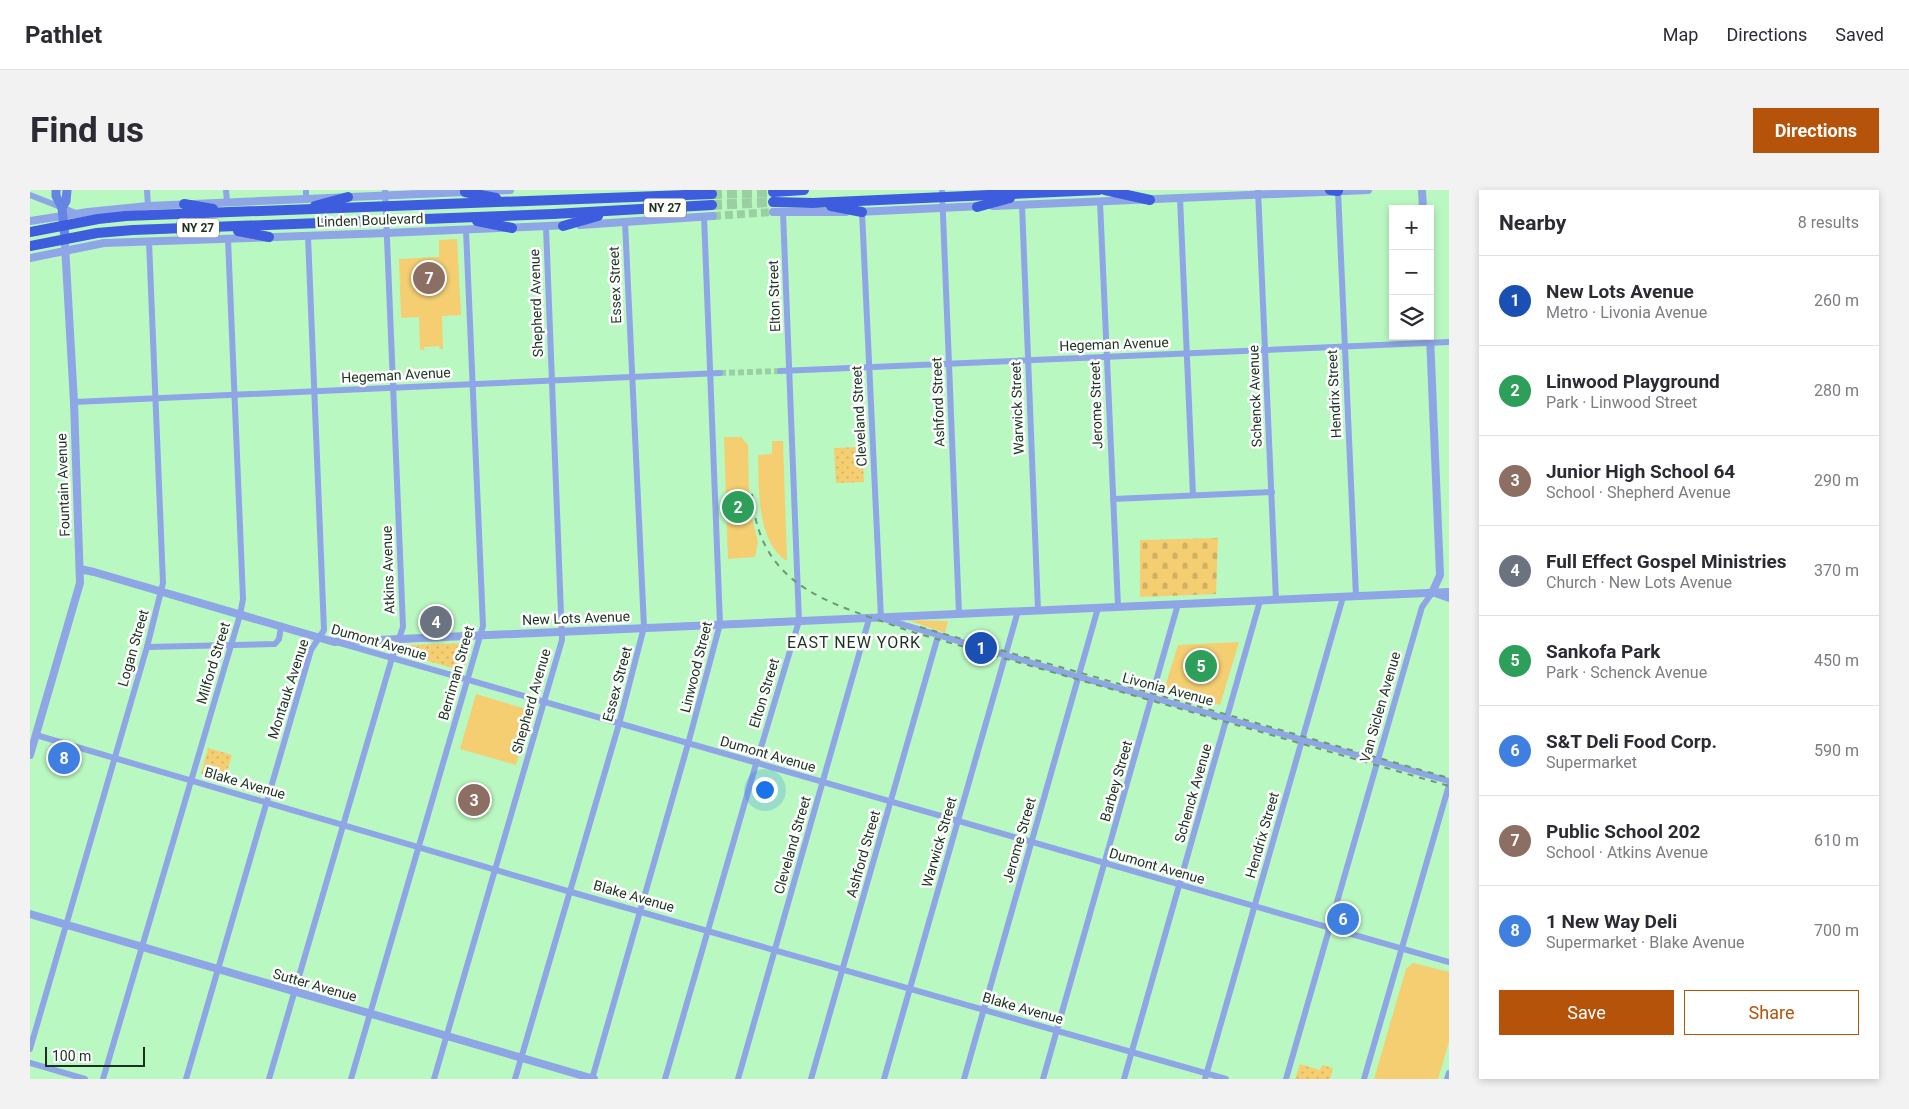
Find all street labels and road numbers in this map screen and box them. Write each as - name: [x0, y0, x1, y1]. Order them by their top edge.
- road number: NY 27: [644, 198, 686, 218]
- street label: Linden Boulevard: [316, 210, 424, 230]
- road number: NY 27: [177, 218, 219, 238]
- street label: Essex Street: [606, 246, 624, 324]
- street label: Shepherd Avenue: [526, 249, 546, 357]
- street label: Elton Street: [765, 259, 783, 332]
- street label: Hegeman Avenue: [1059, 334, 1169, 354]
- street label: Schenck Avenue: [1245, 345, 1265, 447]
- street label: Hendrix Street: [1324, 349, 1344, 439]
- street label: Ashford Street: [928, 356, 948, 447]
- street label: Jerome Street: [1086, 360, 1106, 449]
- street label: Warwick Street: [1007, 361, 1027, 455]
- street label: Hegeman Avenue: [341, 364, 451, 386]
- street label: Cleveland Street: [848, 365, 870, 467]
- street label: Fountain Avenue: [53, 433, 73, 537]
- street label: Atkins Avenue: [378, 526, 398, 614]
- street label: Logan Street: [114, 607, 152, 688]
- street label: New Lots Avenue: [522, 608, 630, 628]
- street label: Linwood Street: [677, 619, 715, 714]
- street label: Milford Street: [193, 620, 233, 706]
- street label: Dumont Avenue: [329, 621, 429, 663]
- street label: Berriman Street: [435, 624, 477, 722]
- street label: Montauk Avenue: [264, 637, 312, 741]
- street label: Essex Street: [599, 644, 635, 723]
- street label: Shepherd Avenue: [508, 647, 554, 755]
- street label: Van Siclen Avenue: [1357, 650, 1403, 764]
- street label: Elton Street: [746, 656, 782, 730]
- street label: Livonia Avenue: [1121, 669, 1215, 709]
- street label: Dumont Avenue: [718, 733, 818, 775]
- street label: Barbey Street: [1097, 738, 1135, 823]
- street label: Schenck Avenue: [1171, 742, 1215, 844]
- street label: Blake Avenue: [203, 764, 287, 802]
- street label: Hendrix Street: [1242, 790, 1282, 880]
- street label: Cleveland Street: [770, 794, 814, 896]
- street label: Warwick Street: [918, 794, 960, 889]
- street label: Jerome Street: [999, 795, 1039, 884]
- street label: Ashford Street: [843, 808, 883, 899]
- street label: Dumont Avenue: [1107, 845, 1207, 887]
- street label: Blake Avenue: [592, 877, 676, 915]
- street label: Sutter Avenue: [271, 965, 359, 1005]
- street label: Blake Avenue: [981, 989, 1065, 1027]

